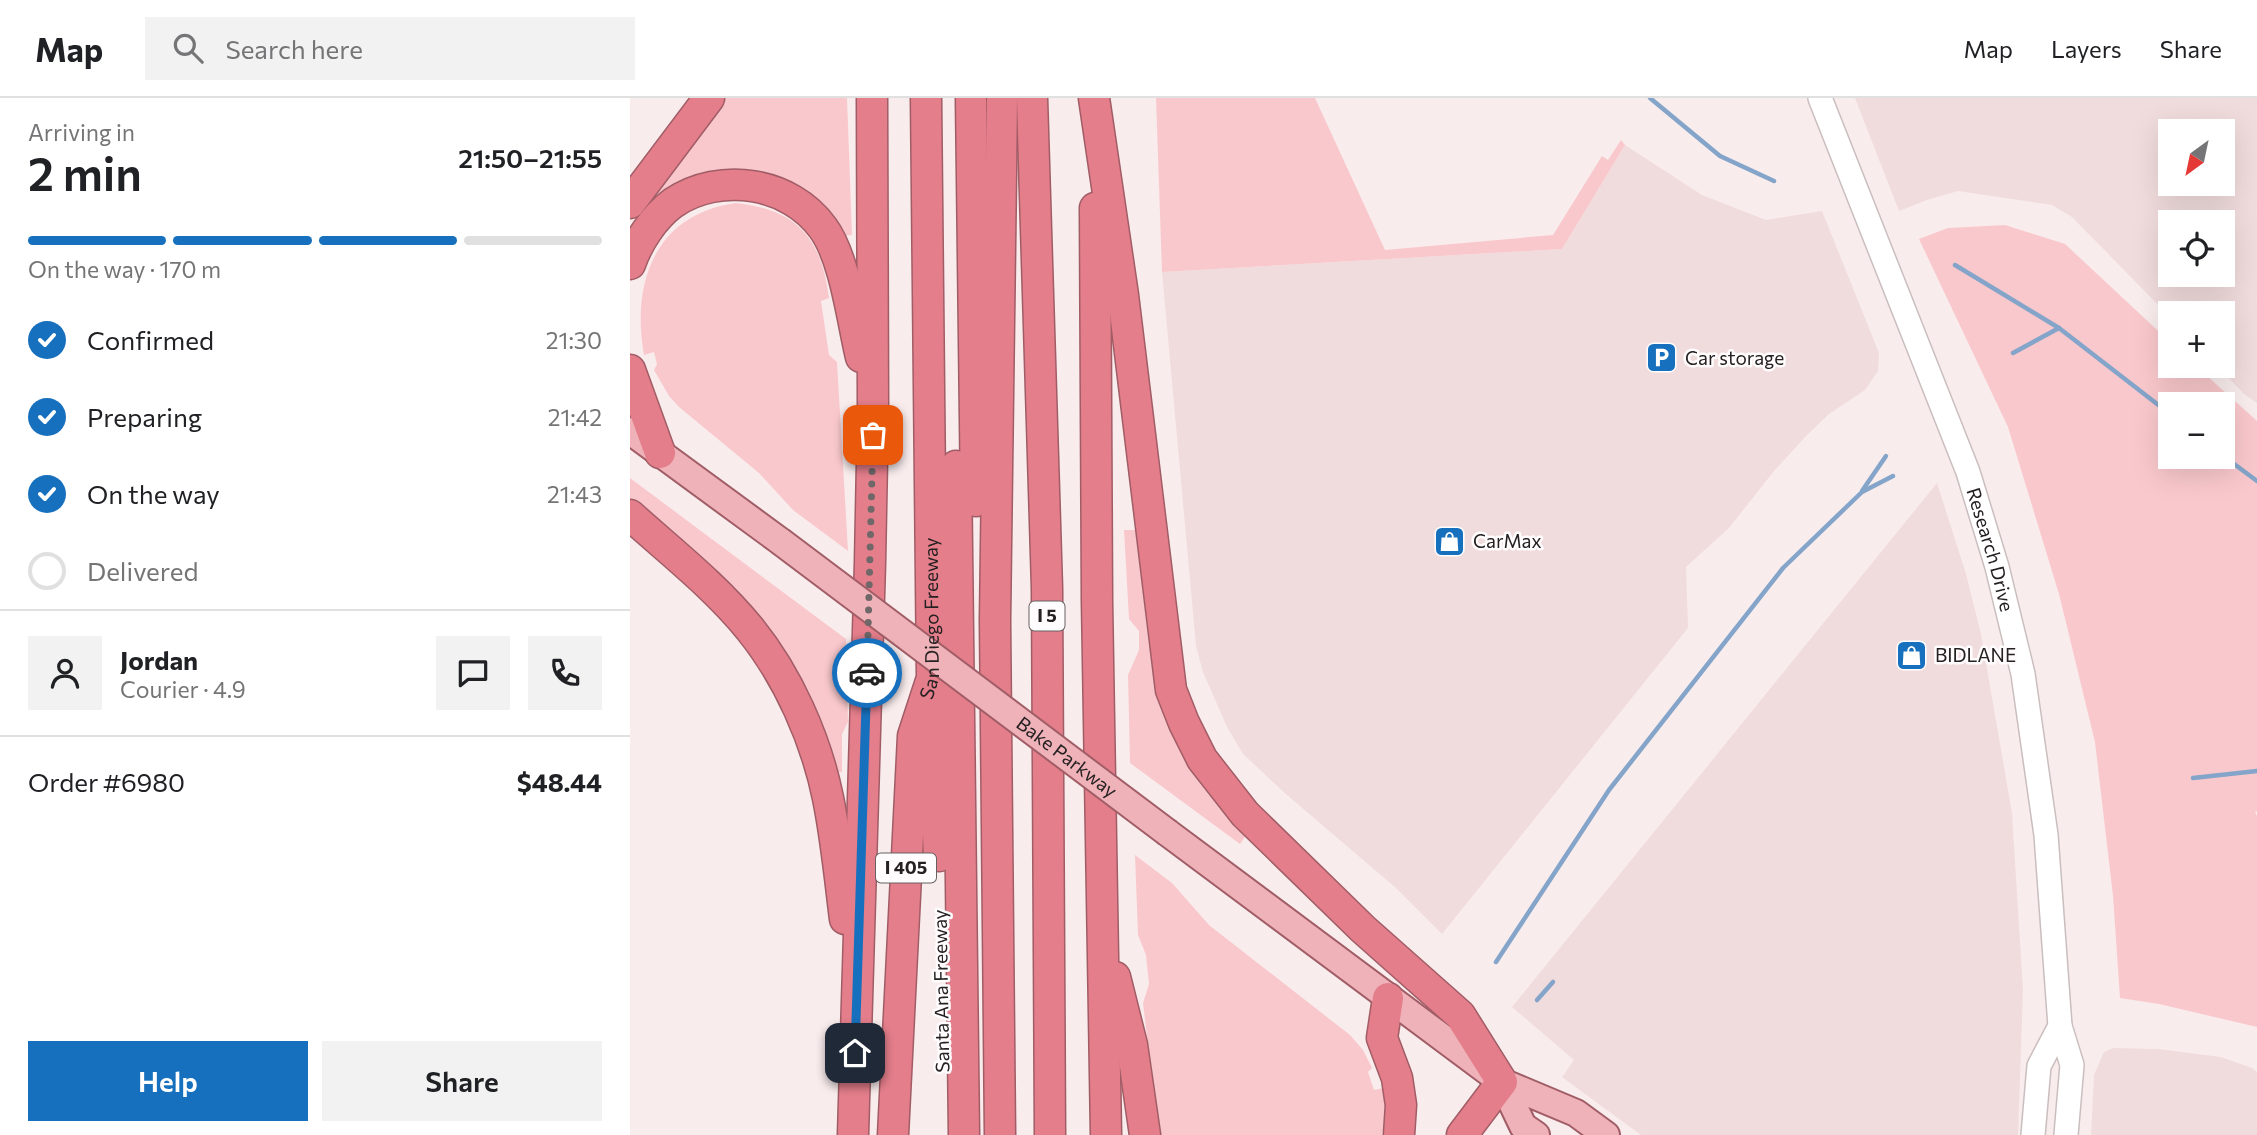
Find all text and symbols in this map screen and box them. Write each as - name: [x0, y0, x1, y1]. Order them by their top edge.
- search box: [145, 17, 635, 80]
- text: Map: [35, 28, 103, 69]
- icon: search: [169, 29, 207, 67]
- text: Search here: [225, 33, 363, 64]
- text: Map: [1964, 34, 2013, 63]
- text: Layers: [2051, 34, 2122, 63]
- text: Share: [2160, 34, 2222, 63]
- text: Arriving in: [28, 118, 135, 146]
- north arrow: [2158, 119, 2235, 196]
- map controls: [2158, 119, 2235, 469]
- text: 21:50–21:55: [458, 142, 602, 173]
- text: 2 min: [28, 144, 142, 200]
- button: locate: [2158, 210, 2235, 287]
- text: On the way · 170 m: [28, 255, 221, 283]
- button: +: [2158, 301, 2235, 378]
- icon: check: [28, 321, 66, 359]
- text: Confirmed: [87, 324, 214, 355]
- text: 21:30: [546, 326, 602, 354]
- parking icon: Car storage: [1645, 341, 1679, 375]
- place label: Car storage: [1685, 346, 1784, 369]
- button: −: [2158, 392, 2235, 469]
- icon: check: [28, 398, 66, 436]
- text: Preparing: [87, 401, 202, 432]
- text: 21:42: [548, 403, 602, 431]
- pin: [843, 405, 903, 465]
- icon: bag: [854, 416, 892, 454]
- icon: check: [28, 475, 66, 513]
- text: On the way: [87, 478, 220, 509]
- text: 21:43: [547, 480, 602, 508]
- street label: Research Drive: [1962, 485, 2019, 614]
- shop icon: CarMax: [1433, 524, 1467, 558]
- place label: CarMax: [1473, 529, 1542, 552]
- street label: San Diego Freeway: [914, 537, 943, 702]
- text: Delivered: [87, 555, 198, 586]
- road number: I 5: [1030, 602, 1064, 630]
- button: person: [28, 636, 102, 710]
- button: chat: [436, 636, 510, 710]
- button: phone: [528, 636, 602, 710]
- courier: [832, 638, 902, 708]
- shop icon: BIDLANE: [1895, 638, 1929, 672]
- place label: BIDLANE: [1935, 643, 2016, 666]
- text: Jordan: [120, 644, 198, 675]
- icon: car: [848, 654, 886, 692]
- text: Courier · 4.9: [120, 675, 246, 703]
- street label: Bake Parkway: [1012, 711, 1122, 802]
- text: Order #6980: [28, 766, 185, 797]
- text: $48.44: [517, 766, 602, 797]
- road number: I 405: [876, 854, 936, 882]
- street label: Santa Ana Freeway: [928, 909, 953, 1073]
- pin: [825, 1023, 885, 1083]
- icon: home: [836, 1034, 874, 1072]
- button: Help: [28, 1041, 308, 1121]
- button: Share: [322, 1041, 602, 1121]

